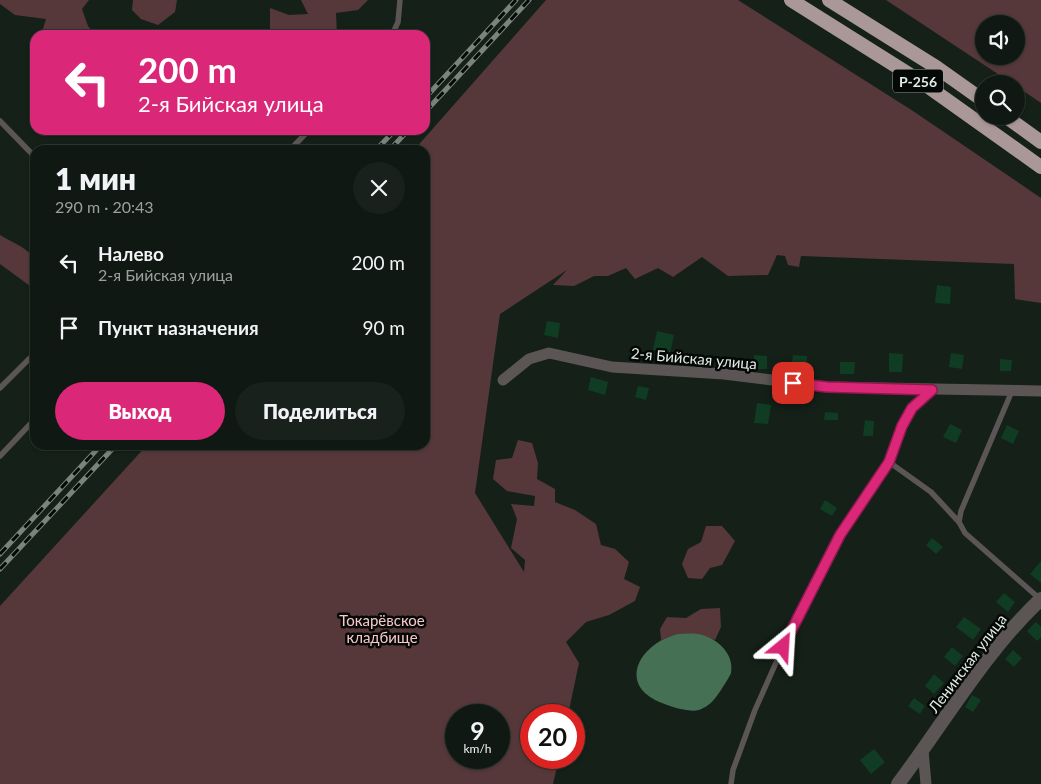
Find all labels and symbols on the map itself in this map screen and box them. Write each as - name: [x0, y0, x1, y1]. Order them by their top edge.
- road number: Р-256: [893, 70, 943, 92]
- street label: 2-я Бийская улица: [630, 344, 758, 372]
- pin: [772, 362, 814, 404]
- street label: Ленинская улица: [923, 610, 1010, 717]
- park label: Токарёвское кладбище: [339, 611, 425, 646]
- position arrow: [756, 620, 808, 672]
- speed limit sign: 20: [520, 704, 585, 769]

